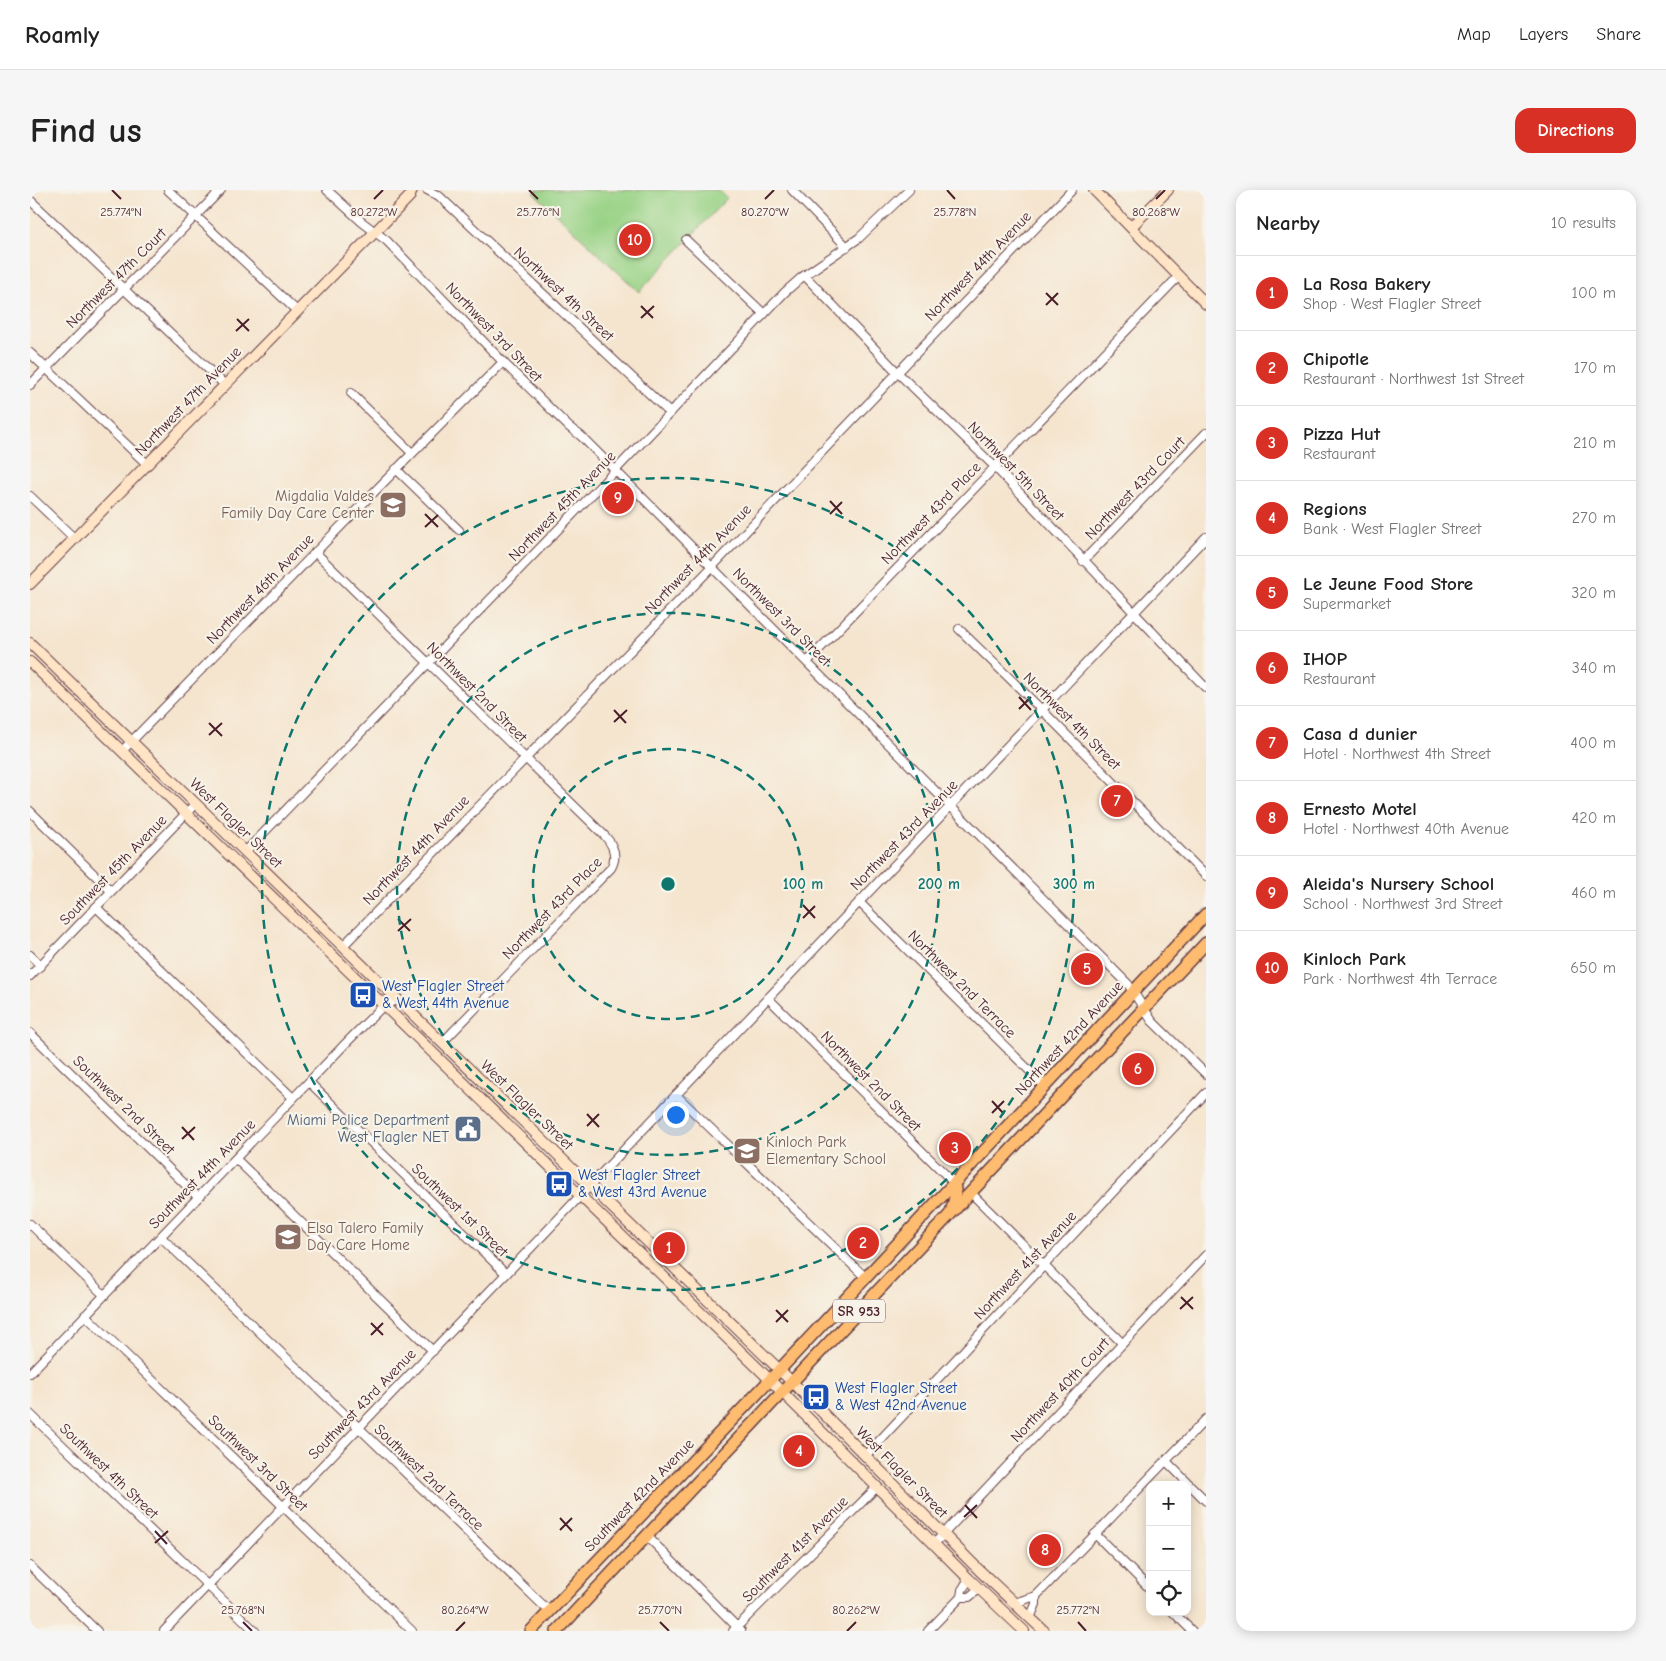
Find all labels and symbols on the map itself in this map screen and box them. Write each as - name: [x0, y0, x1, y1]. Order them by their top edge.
- text: 25.774°N: [100, 205, 142, 219]
- text: 80.272°W: [351, 205, 398, 219]
- text: 25.776°N: [516, 205, 560, 219]
- text: 80.270°W: [741, 205, 790, 219]
- text: 25.778°N: [934, 205, 976, 219]
- text: 80.268°W: [1132, 205, 1180, 219]
- street label: Northwest 44th Avenue: [921, 207, 1035, 325]
- pin: 10: [619, 221, 651, 259]
- street label: Northwest 47th Court: [62, 224, 170, 332]
- street label: Northwest 4th Street: [510, 243, 618, 345]
- street label: Northwest 3rd Street: [442, 278, 547, 386]
- street label: Northwest 47th Avenue: [131, 342, 245, 459]
- street label: Northwest 5th Street: [964, 418, 1068, 525]
- street label: Northwest 43rd Court: [1081, 432, 1189, 543]
- street label: Northwest 45th Avenue: [505, 447, 620, 565]
- street label: Northwest 43rd Place: [878, 458, 985, 568]
- pin: 9: [602, 479, 634, 517]
- place label: Migdalia Valdes Family Day Care Center: [221, 487, 374, 522]
- school or university icon: Migdalia Valdes Family Day Care Center: [378, 490, 408, 520]
- street label: Northwest 44th Avenue: [641, 500, 755, 618]
- street label: Northwest 46th Avenue: [203, 530, 318, 648]
- street label: Northwest 3rd Street: [729, 564, 835, 670]
- street label: Northwest 2nd Street: [423, 638, 531, 746]
- street label: Northwest 4th Street: [1020, 669, 1125, 774]
- street label: West Flagler Street: [186, 774, 287, 872]
- street label: Northwest 43rd Avenue: [847, 776, 962, 894]
- pin: 7: [1101, 782, 1133, 820]
- street label: Northwest 44th Avenue: [359, 791, 473, 909]
- street label: Southwest 45th Avenue: [56, 811, 171, 929]
- street label: Northwest 43rd Place: [499, 853, 606, 963]
- centre of rings: [659, 875, 677, 893]
- text: 100 m: [783, 875, 823, 893]
- text: 200 m: [918, 875, 960, 893]
- text: 300 m: [1053, 875, 1095, 893]
- street label: Northwest 2nd Terrace: [904, 926, 1020, 1042]
- pin: 5: [1071, 950, 1103, 988]
- place label: West Flagler Street & West 44th Avenue: [382, 977, 510, 1012]
- street label: Northwest 42nd Avenue: [1011, 977, 1127, 1099]
- bus stop icon: West Flagler Street & West 44th Avenue: [348, 980, 378, 1010]
- street label: Northwest 2nd Street: [817, 1027, 925, 1135]
- pin: 6: [1122, 1050, 1154, 1088]
- street label: Southwest 2nd Street: [69, 1052, 179, 1159]
- street label: West Flagler Street: [477, 1056, 578, 1154]
- your location: [663, 1102, 689, 1128]
- place label: Miami Police Department West Flagler NET: [287, 1111, 450, 1146]
- public building icon: Miami Police Department West Flagler NET: [453, 1114, 483, 1144]
- street label: Southwest 44th Avenue: [145, 1115, 259, 1233]
- pin: 3: [939, 1129, 971, 1167]
- place label: Kinloch Park Elementary School: [766, 1133, 886, 1168]
- school or university icon: Kinloch Park Elementary School: [732, 1136, 762, 1166]
- street label: Southwest 1st Street: [408, 1159, 512, 1261]
- place label: West Flagler Street & West 43rd Avenue: [578, 1166, 707, 1201]
- bus stop icon: West Flagler Street & West 43rd Avenue: [544, 1169, 574, 1199]
- street label: Northwest 41st Avenue: [970, 1206, 1080, 1323]
- place label: Elsa Talero Family Day Care Home: [307, 1219, 424, 1254]
- school or university icon: Elsa Talero Family Day Care Home: [273, 1222, 303, 1252]
- pin: 2: [847, 1224, 879, 1262]
- pin: 1: [653, 1229, 685, 1267]
- road number: SR 953: [833, 1300, 885, 1322]
- street label: Northwest 40th Court: [1007, 1333, 1114, 1446]
- street label: Southwest 43rd Avenue: [304, 1345, 420, 1463]
- place label: West Flagler Street & West 42nd Avenue: [835, 1379, 967, 1414]
- bus stop icon: West Flagler Street & West 42nd Avenue: [801, 1382, 831, 1412]
- street label: Southwest 3rd Street: [204, 1411, 312, 1516]
- street label: Southwest 4th Street: [56, 1419, 163, 1523]
- street label: Southwest 2nd Terrace: [370, 1420, 488, 1534]
- street label: West Flagler Street: [853, 1423, 952, 1522]
- pin: 4: [783, 1432, 815, 1470]
- street label: Southwest 42nd Avenue: [580, 1434, 698, 1555]
- street label: Southwest 41st Avenue: [738, 1492, 852, 1606]
- pin: 8: [1029, 1531, 1061, 1569]
- text: 25.768°N: [221, 1603, 265, 1617]
- text: 80.264°W: [441, 1603, 489, 1617]
- text: 25.770°N: [638, 1603, 682, 1617]
- text: 80.262°W: [832, 1603, 880, 1617]
- text: 25.772°N: [1056, 1603, 1100, 1617]

